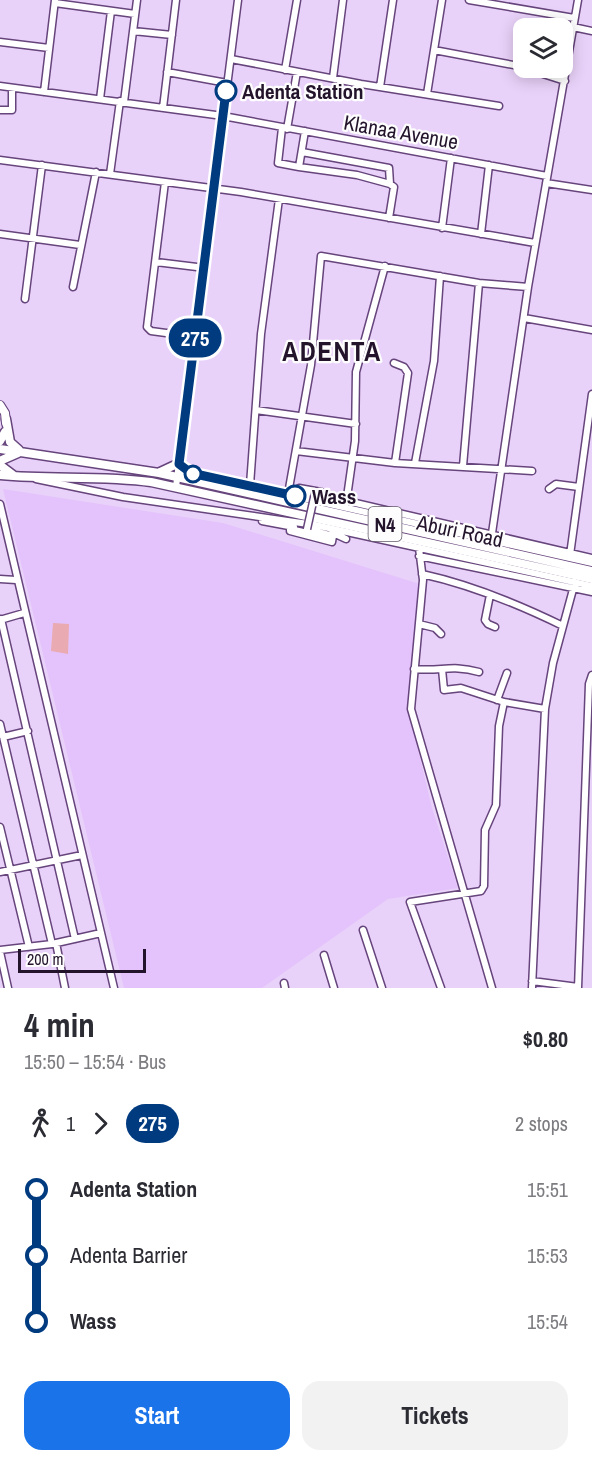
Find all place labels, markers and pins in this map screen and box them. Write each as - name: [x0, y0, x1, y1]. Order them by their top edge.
- place label: Adenta Station: [242, 77, 364, 106]
- marker: Adenta Station: [215, 80, 237, 102]
- unlabelled marker: [184, 465, 202, 483]
- place label: Wass: [312, 482, 356, 511]
- marker: Wass: [284, 485, 306, 507]

